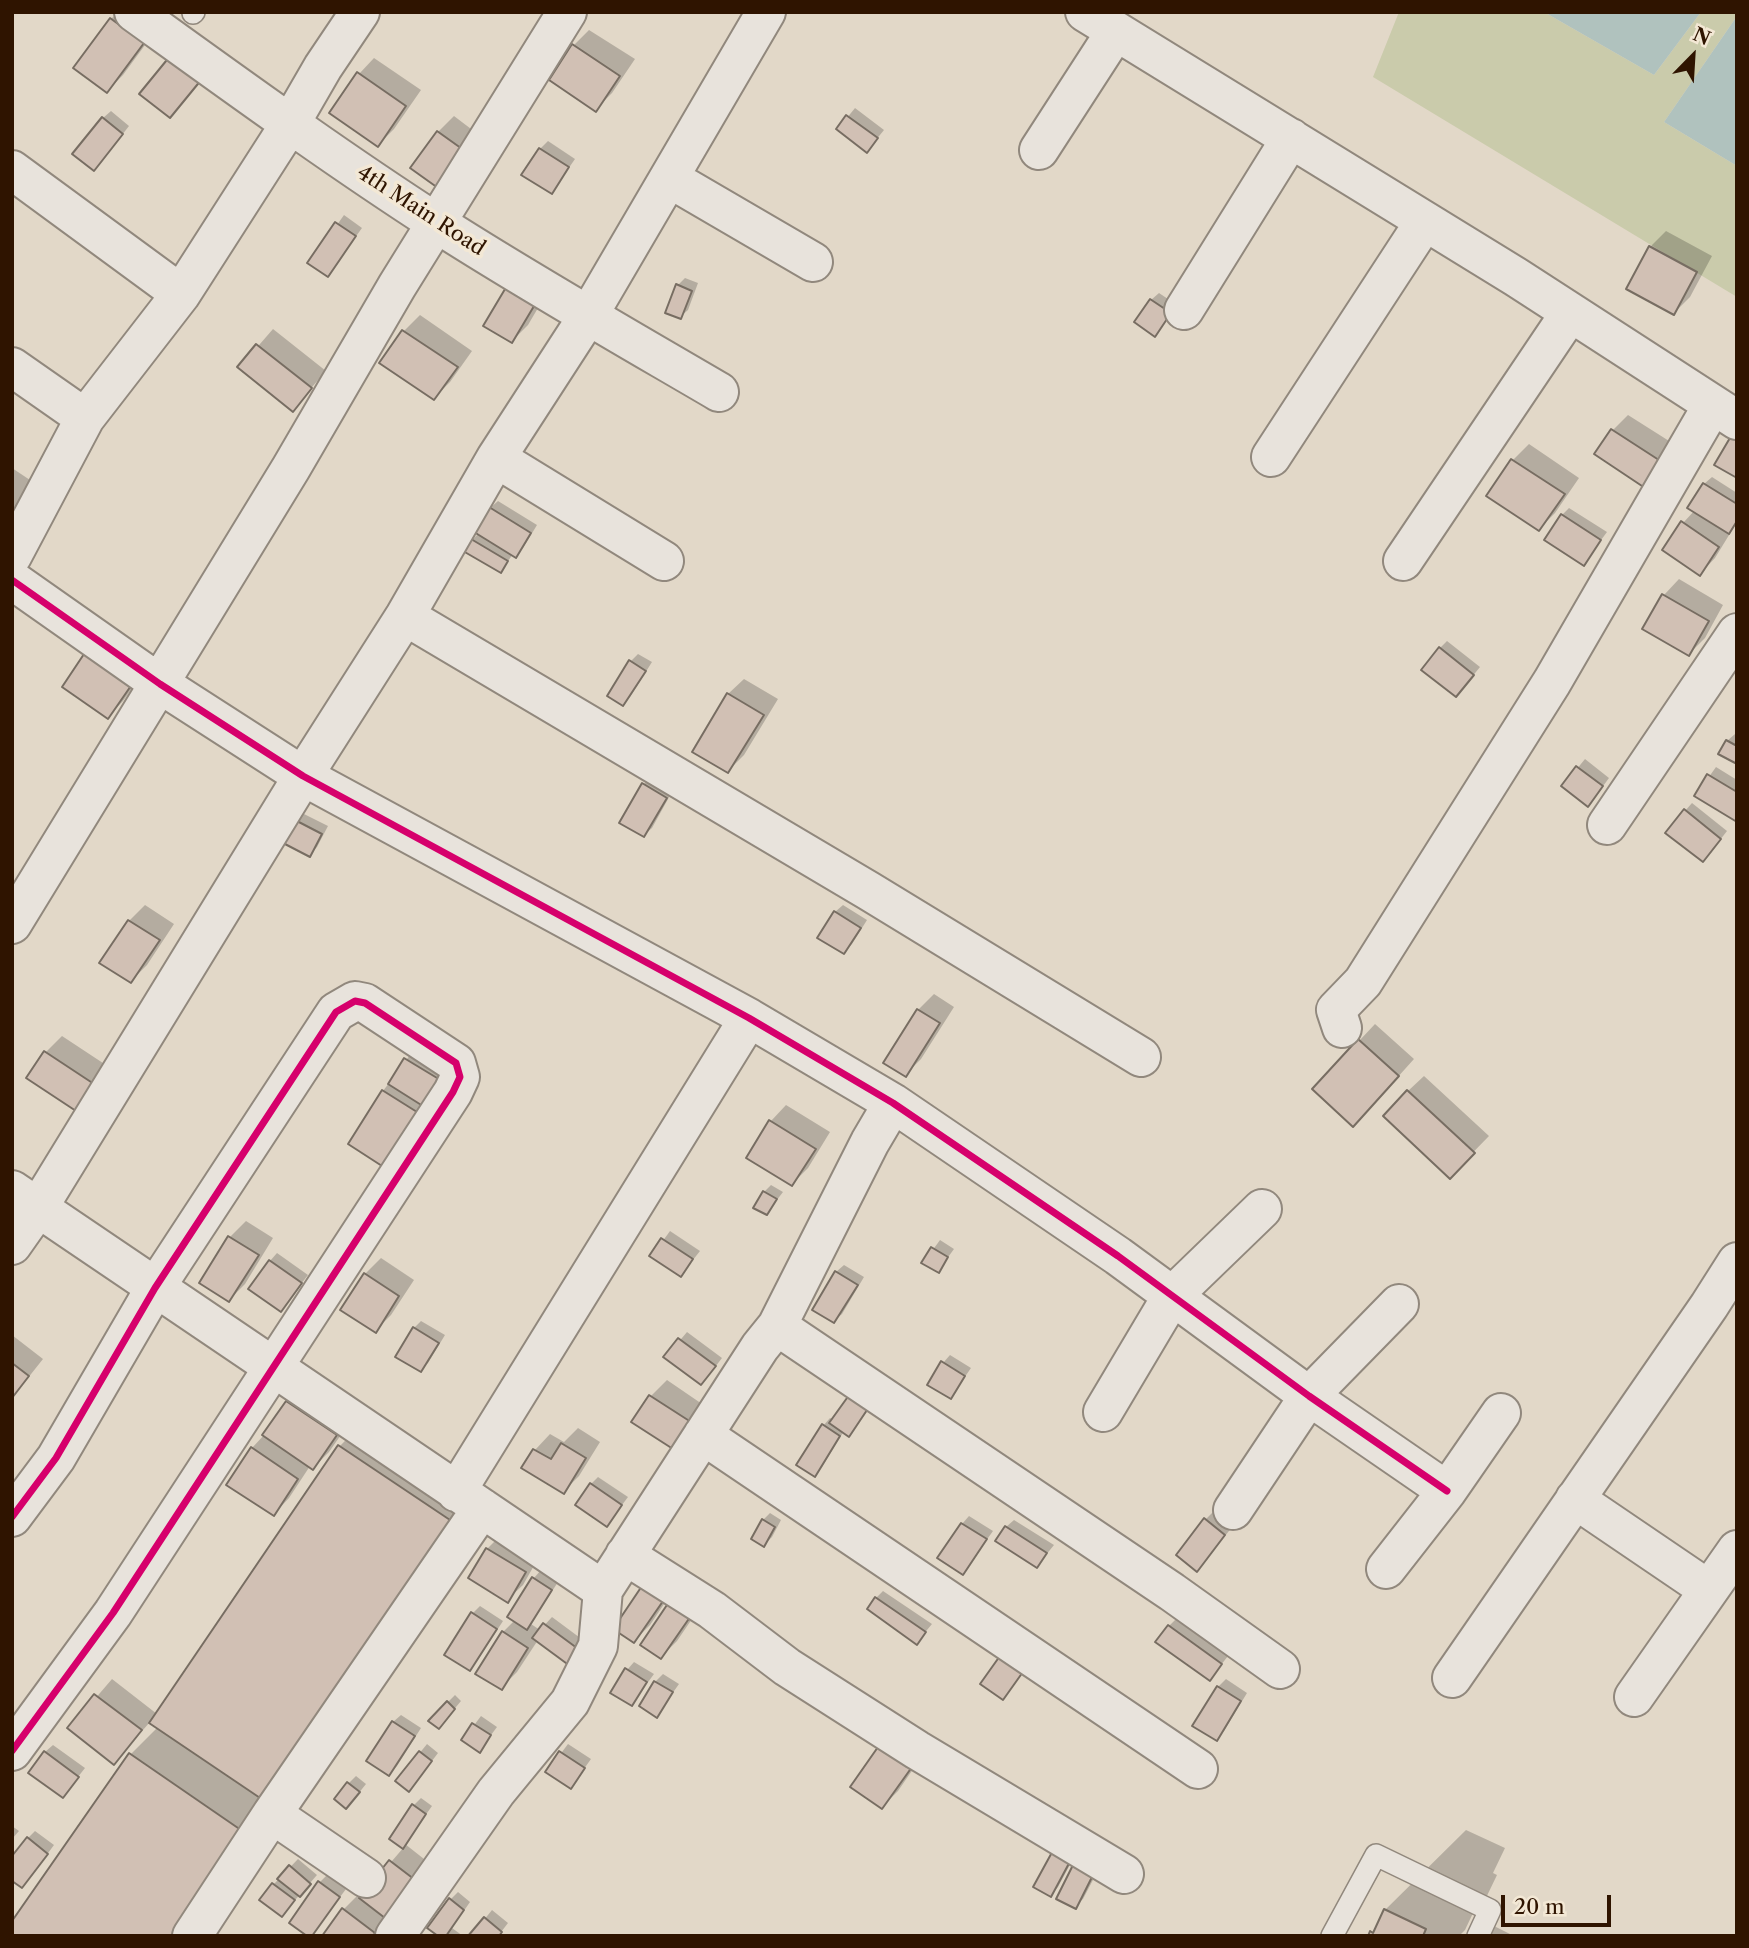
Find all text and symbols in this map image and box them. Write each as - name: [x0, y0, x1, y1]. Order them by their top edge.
- north arrow: [1658, 21, 1728, 91]
- text: N: [1690, 22, 1714, 50]
- street label: 4th Main Road: [352, 160, 490, 262]
- scale bar: [1504, 1882, 1614, 1926]
- text: 20 m: [1514, 1894, 1565, 1919]

